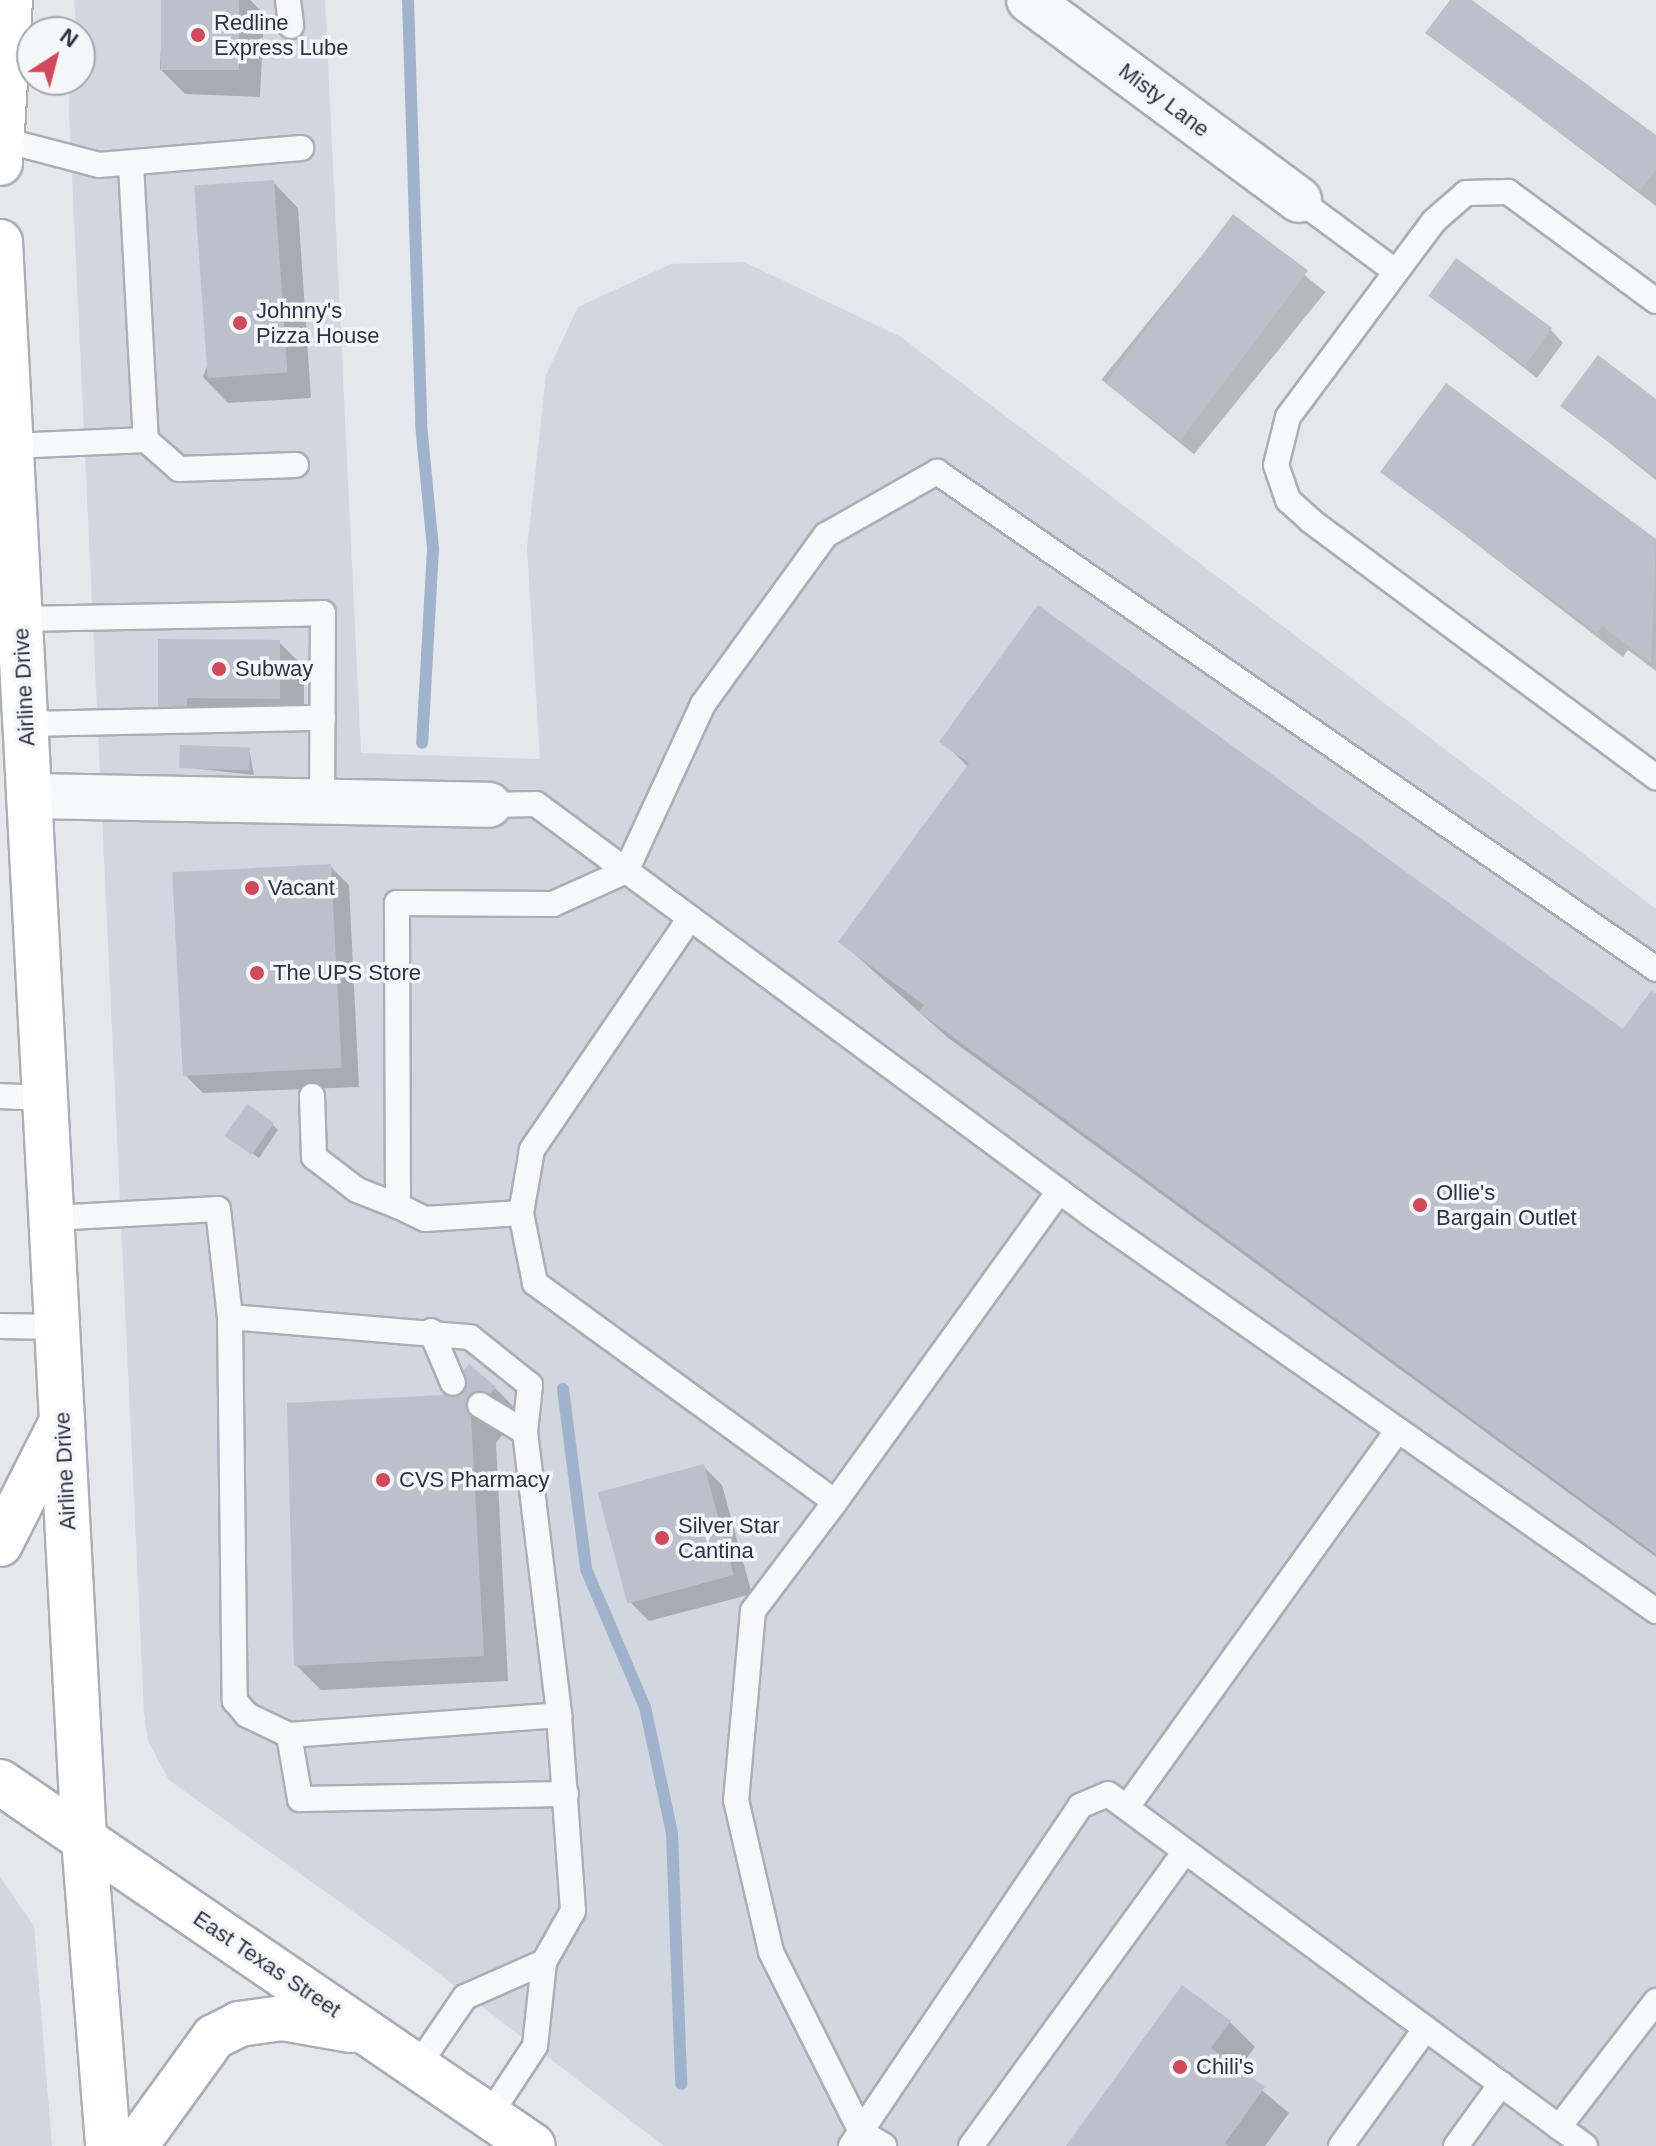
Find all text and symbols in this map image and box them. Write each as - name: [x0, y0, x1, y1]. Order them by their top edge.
- place label: Redline Express Lube: [214, 9, 349, 60]
- north arrow: [16, 16, 96, 96]
- text: N: [55, 23, 83, 53]
- marker: Redline Express Lube: [189, 26, 207, 44]
- street label: Misty Lane: [1114, 57, 1214, 143]
- place label: Johnny's Pizza House: [256, 297, 380, 348]
- marker: Johnny's Pizza House: [231, 314, 249, 332]
- street label: Airline Drive: [8, 627, 40, 747]
- place label: Subway: [235, 656, 313, 682]
- marker: Subway: [210, 660, 228, 678]
- place label: Vacant: [268, 875, 335, 901]
- marker: Vacant: [243, 879, 261, 897]
- place label: The UPS Store: [273, 960, 421, 986]
- marker: The UPS Store: [248, 964, 266, 982]
- place label: Ollie's Bargain Outlet: [1436, 1179, 1577, 1230]
- marker: Ollie's Bargain Outlet: [1411, 1196, 1429, 1214]
- street label: Airline Drive: [49, 1411, 81, 1531]
- place label: CVS Pharmacy: [399, 1467, 549, 1493]
- marker: CVS Pharmacy: [374, 1471, 392, 1489]
- place label: Silver Star Cantina: [678, 1512, 779, 1564]
- marker: Silver Star Cantina: [653, 1529, 671, 1547]
- street label: East Texas Street: [188, 1905, 346, 2023]
- place label: Chili's: [1196, 2054, 1254, 2080]
- marker: Chili's: [1171, 2058, 1189, 2076]

